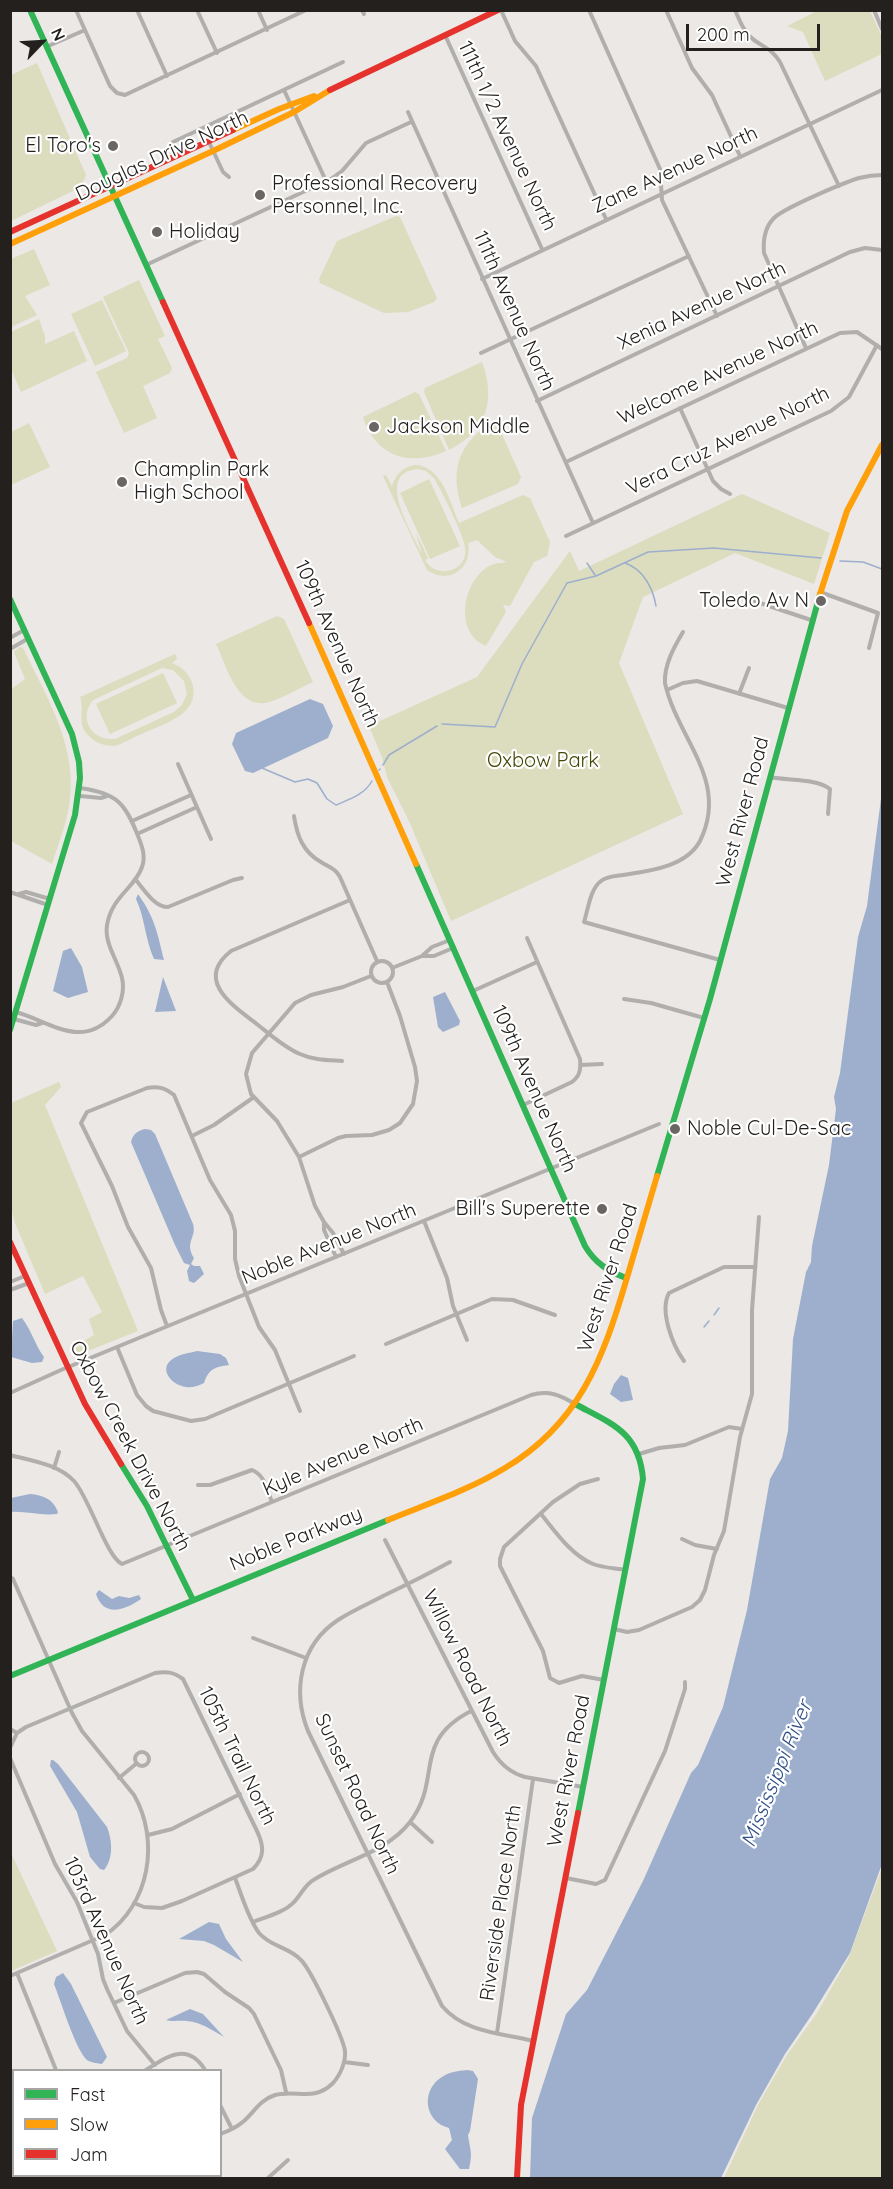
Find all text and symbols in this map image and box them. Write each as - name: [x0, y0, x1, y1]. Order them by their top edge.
- north arrow: [12, 12, 72, 72]
- scale bar: [689, 12, 822, 50]
- text: 200 m: [697, 23, 750, 46]
- text: N: [47, 25, 70, 44]
- street label: 111th 1/2 Avenue North: [452, 37, 562, 235]
- street label: Douglas Drive North: [72, 105, 252, 207]
- street label: Zane Avenue North: [589, 121, 761, 219]
- place label: El Toro's: [25, 134, 101, 158]
- marker: El Toro's: [106, 139, 120, 153]
- place label: Professional Recovery Personnel, Inc.: [272, 172, 478, 219]
- marker: Professional Recovery Personnel, Inc.: [253, 188, 267, 202]
- place label: Holiday: [169, 220, 240, 244]
- marker: Holiday: [150, 225, 164, 239]
- street label: 111th Avenue North: [468, 227, 560, 395]
- street label: Xenia Avenue North: [614, 256, 790, 356]
- street label: Welcome Avenue North: [614, 316, 822, 430]
- street label: Vera Cruz Avenue North: [623, 381, 833, 501]
- place label: Jackson Middle: [386, 415, 530, 439]
- marker: Jackson Middle: [367, 420, 381, 434]
- place label: Champlin Park High School: [134, 458, 269, 505]
- marker: Champlin Park High School: [115, 475, 129, 489]
- street label: 109th Avenue North: [289, 557, 385, 731]
- place label: Toledo Av N: [699, 589, 809, 613]
- marker: Toledo Av N: [814, 594, 828, 608]
- street label: West River Road: [711, 734, 775, 890]
- park label: Oxbow Park: [487, 749, 599, 773]
- street label: 109th Avenue North: [486, 1002, 582, 1176]
- place label: Noble Cul-De-Sac: [687, 1117, 851, 1141]
- marker: Noble Cul-De-Sac: [668, 1122, 682, 1136]
- place label: Bill's Superette: [455, 1197, 590, 1221]
- street label: Noble Avenue North: [238, 1198, 420, 1290]
- street label: West River Road: [573, 1201, 643, 1355]
- marker: Bill's Superette: [595, 1202, 609, 1216]
- street label: Oxbow Creek Drive North: [64, 1337, 196, 1555]
- street label: Kyle Avenue North: [259, 1412, 427, 1502]
- street label: Noble Parkway: [226, 1501, 366, 1577]
- street label: Willow Road North: [417, 1586, 517, 1750]
- street label: 105th Trail North: [193, 1683, 281, 1829]
- street label: West River Road: [543, 1693, 595, 1849]
- water label: Mississippi River: [736, 1697, 818, 1851]
- street label: Sunset Road North: [309, 1710, 405, 1878]
- street label: Riverside Place North: [475, 1803, 527, 2003]
- street label: 103rd Avenue North: [58, 1853, 154, 2029]
- legend: [12, 2069, 222, 2177]
- text: Fast: [70, 2083, 105, 2106]
- text: Slow: [70, 2113, 108, 2136]
- text: Jam: [70, 2143, 108, 2166]

